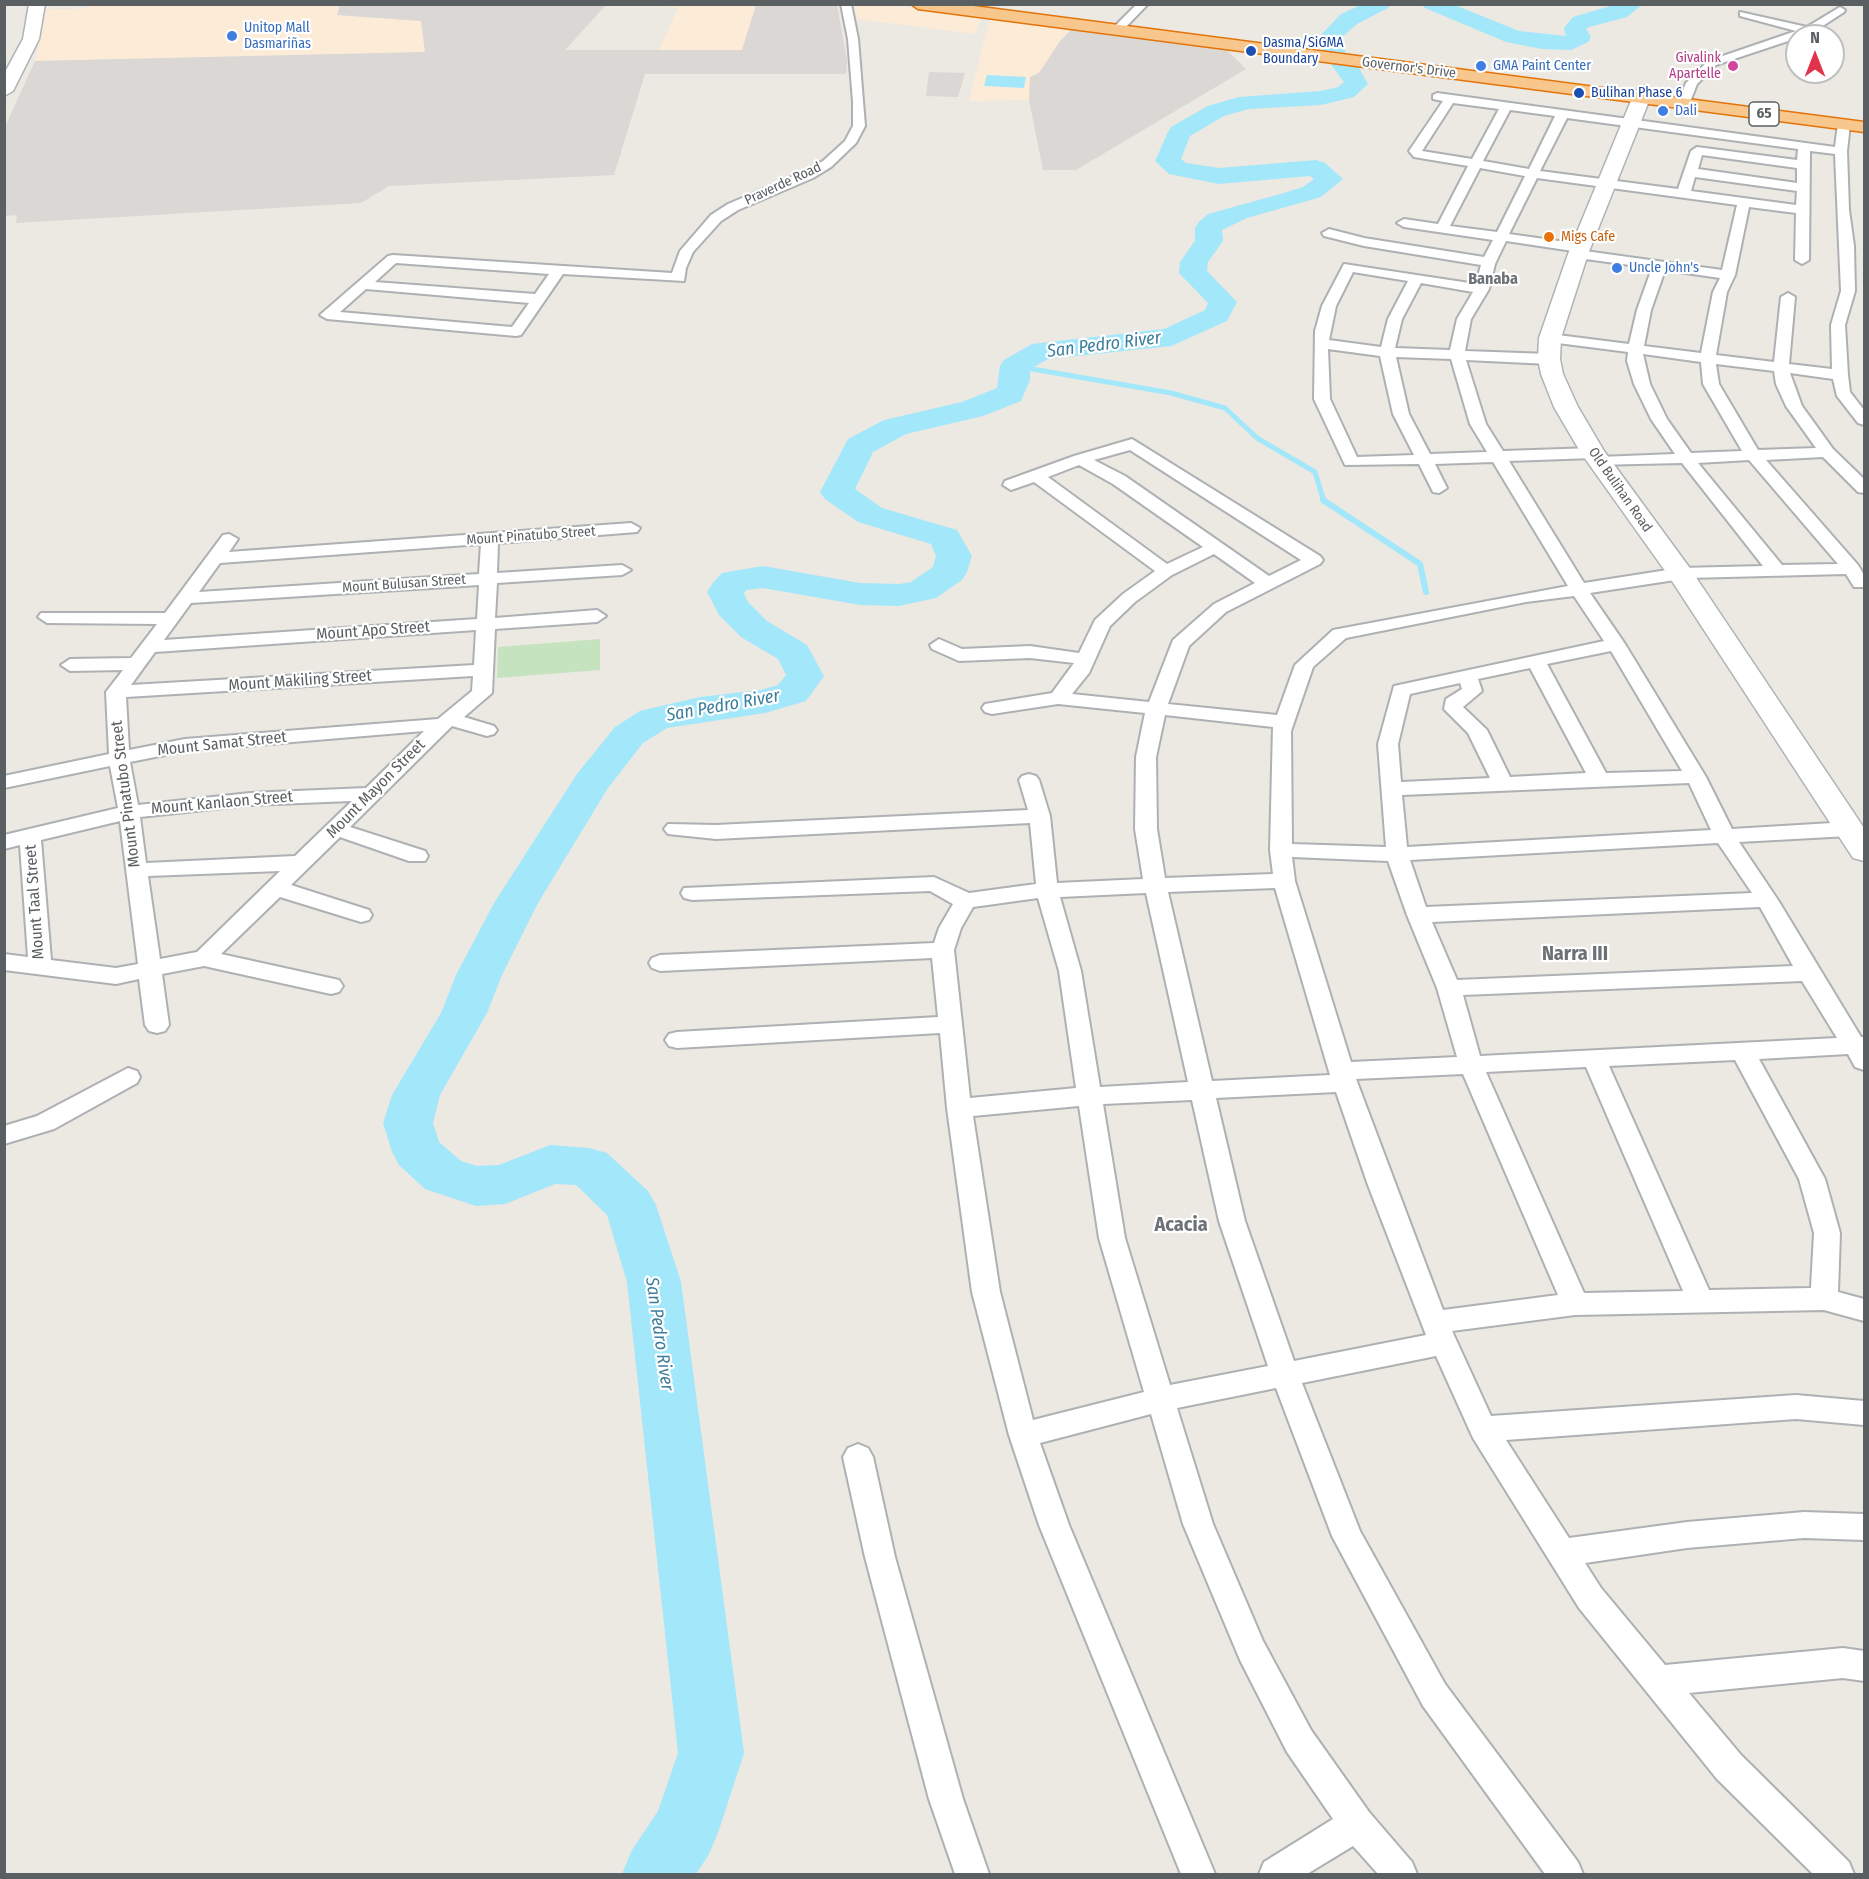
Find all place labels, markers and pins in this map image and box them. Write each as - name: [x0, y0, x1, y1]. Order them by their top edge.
- place label: Unitop Mall Dasmariñas: [244, 20, 311, 52]
- marker: Unitop Mall Dasmariñas: [225, 29, 239, 43]
- place label: Dasma/SiGMA Boundary: [1263, 35, 1344, 68]
- marker: Dasma/SiGMA Boundary: [1244, 44, 1258, 58]
- place label: Givalink Apartelle: [1669, 50, 1721, 82]
- place label: GMA Paint Center: [1493, 58, 1591, 74]
- marker: GMA Paint Center: [1474, 59, 1488, 73]
- marker: Givalink Apartelle: [1726, 59, 1740, 73]
- place label: Bulihan Phase 6: [1591, 85, 1682, 101]
- marker: Bulihan Phase 6: [1572, 86, 1586, 100]
- place label: Dali: [1675, 103, 1697, 119]
- marker: Dali: [1656, 104, 1670, 118]
- place label: Migs Cafe: [1561, 229, 1615, 245]
- marker: Migs Cafe: [1542, 230, 1556, 244]
- place label: Uncle John's: [1629, 260, 1699, 276]
- marker: Uncle John's: [1610, 261, 1624, 275]

